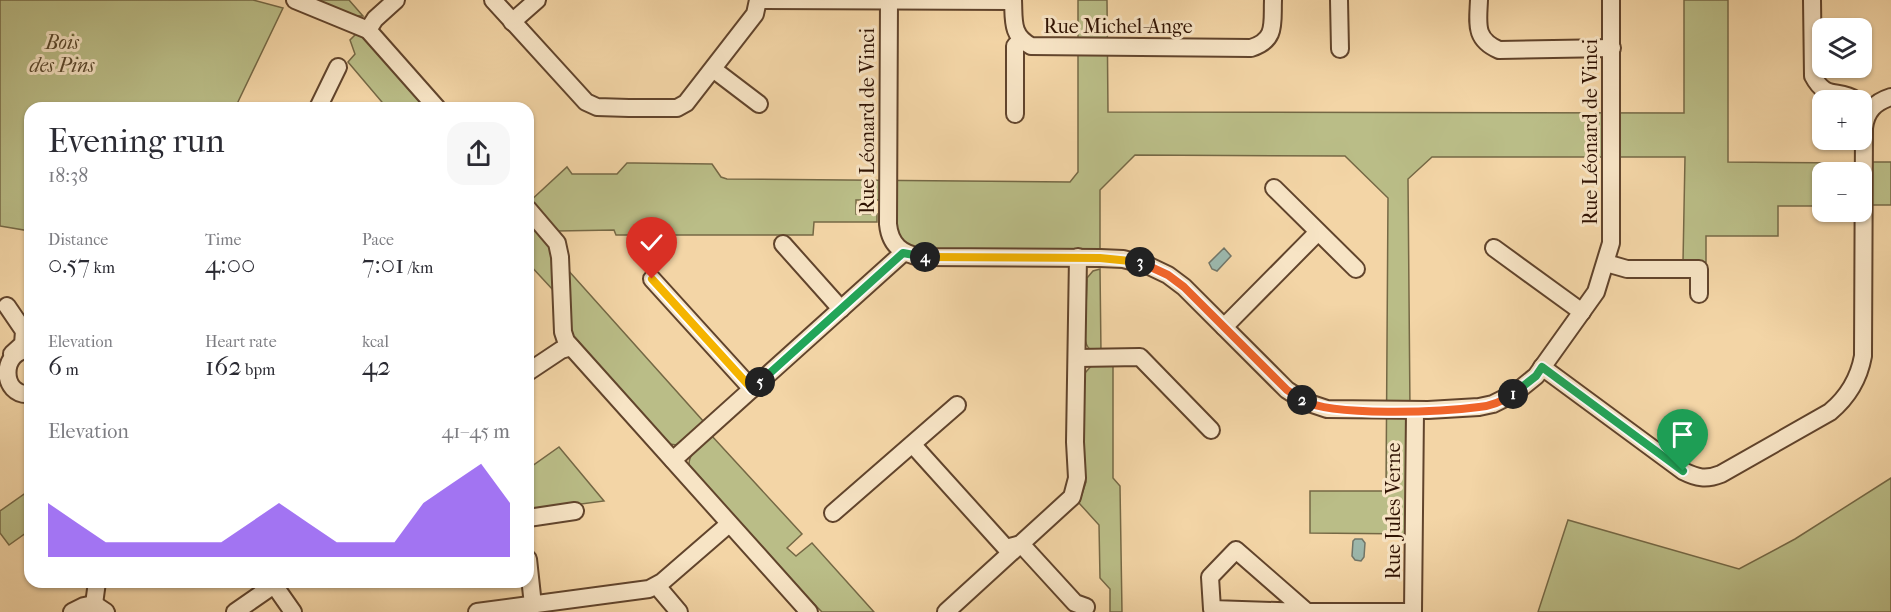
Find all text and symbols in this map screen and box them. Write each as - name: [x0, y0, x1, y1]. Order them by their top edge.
- street label: Rue Michel-Ange: [1043, 15, 1193, 38]
- map controls: [1812, 18, 1872, 222]
- button: layers: [1812, 18, 1872, 78]
- street label: Rue Léonard de Vinci: [856, 28, 879, 214]
- park label: Bois des Pins: [30, 31, 95, 77]
- street label: Rue Léonard de Vinci: [1579, 39, 1602, 225]
- button: +: [1812, 90, 1872, 150]
- text: Evening run: [48, 122, 225, 161]
- button: share: [447, 122, 510, 185]
- button: −: [1812, 162, 1872, 222]
- text: 18:38: [48, 164, 88, 187]
- pin: [626, 217, 677, 279]
- icon: check: [635, 226, 668, 259]
- text: Distance: [48, 230, 108, 249]
- text: Time: [205, 230, 241, 249]
- text: Pace: [362, 230, 394, 249]
- pin: 4: [910, 242, 940, 272]
- text: 4: [920, 247, 930, 266]
- pin: 3: [1125, 247, 1155, 277]
- text: 0.57: [48, 249, 90, 280]
- text: 4:00: [205, 249, 255, 280]
- text: 7:01: [362, 249, 404, 280]
- text: 3: [1137, 252, 1143, 271]
- text: km: [90, 258, 115, 277]
- text: /km: [404, 258, 433, 277]
- text: Elevation: [48, 332, 113, 351]
- text: Heart rate: [205, 332, 277, 351]
- text: kcal: [362, 332, 389, 351]
- text: 6: [48, 351, 62, 382]
- text: 162: [205, 351, 242, 382]
- text: 42: [362, 351, 391, 382]
- text: m: [62, 360, 79, 379]
- text: bpm: [242, 360, 275, 379]
- pin: 5: [745, 367, 775, 397]
- text: 5: [757, 372, 763, 391]
- pin: 1: [1498, 379, 1528, 409]
- text: 1: [1510, 384, 1516, 403]
- pin: 2: [1287, 385, 1317, 415]
- text: 2: [1298, 390, 1306, 409]
- pin: [1657, 409, 1708, 471]
- icon: arrive: [1666, 418, 1699, 451]
- text: Elevation: [48, 420, 129, 443]
- text: 41–45 m: [441, 420, 510, 443]
- street label: Rue Jules Verne: [1382, 443, 1405, 579]

